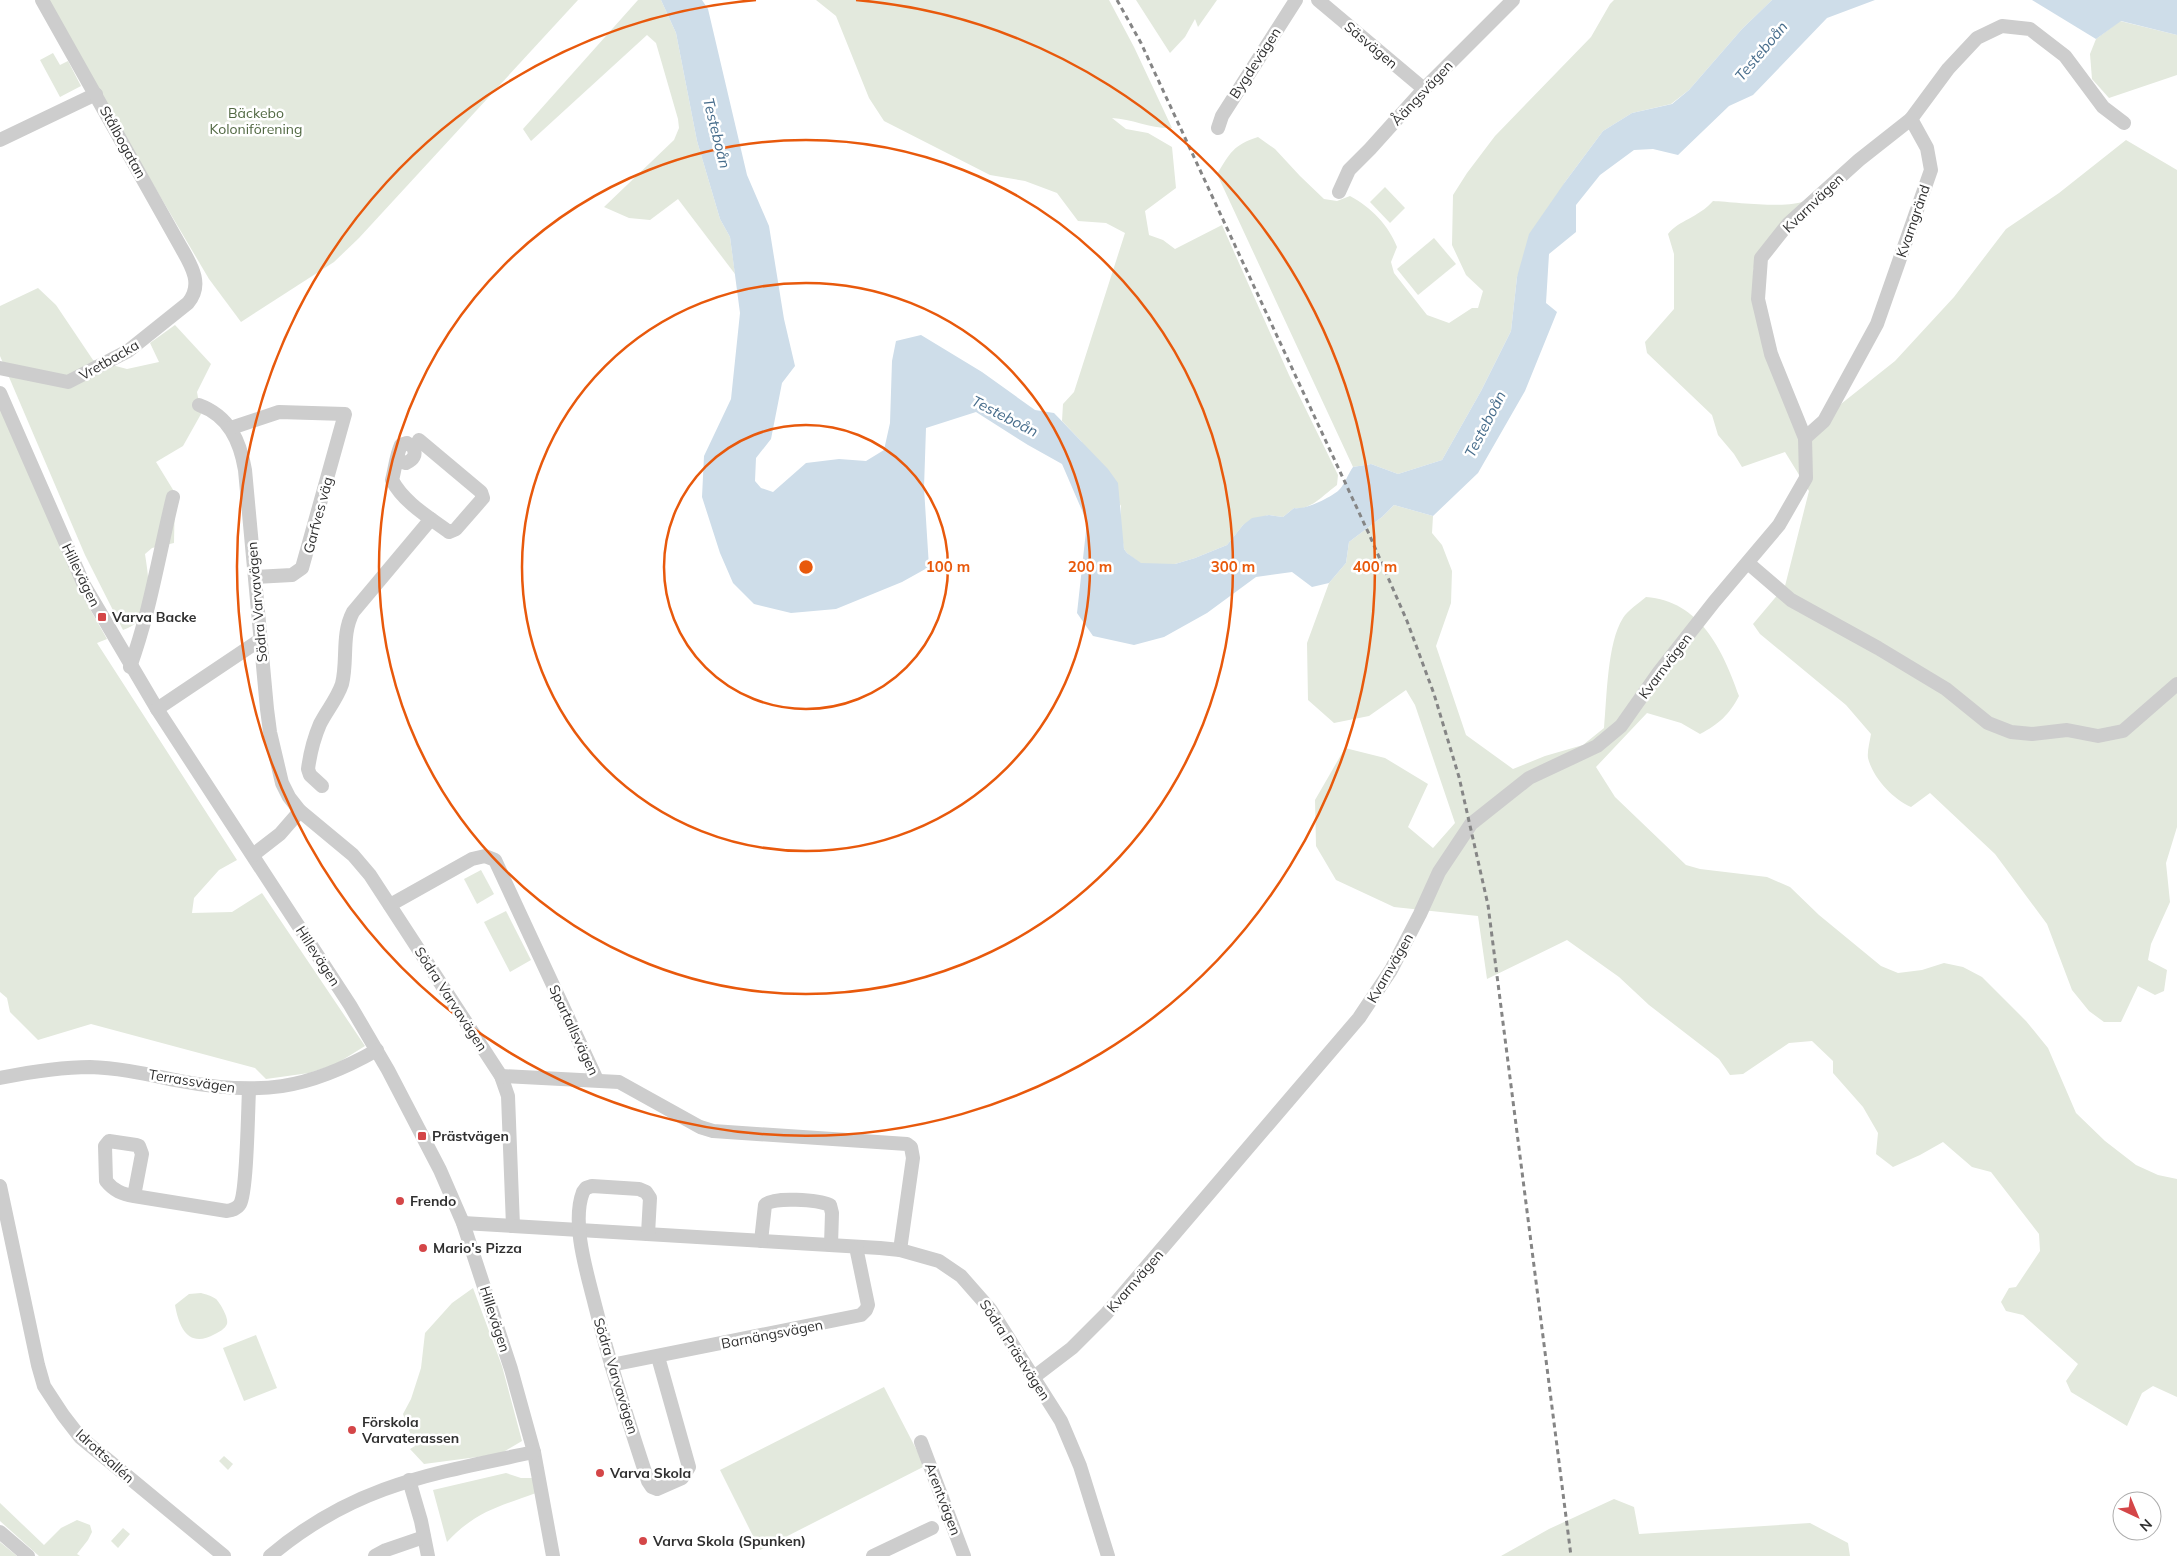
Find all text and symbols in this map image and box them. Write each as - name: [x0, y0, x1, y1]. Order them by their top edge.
- water label: Testeboån: [1731, 17, 1792, 85]
- street label: Säsvägen: [1341, 18, 1401, 72]
- street label: Bygdevägen: [1225, 24, 1285, 102]
- street label: Åängsvägen: [1387, 57, 1457, 129]
- water label: Testeboån: [699, 96, 735, 170]
- street label: Stålbogatan: [96, 103, 150, 181]
- park label: Bäckebo Koloniförening: [210, 104, 302, 138]
- street label: Kvarnvägen: [1779, 170, 1847, 236]
- street label: Kvarngränd: [1892, 182, 1934, 260]
- street label: Vretbacka: [76, 336, 142, 384]
- water label: Testeboån: [1460, 387, 1510, 460]
- water label: Testeboån: [969, 391, 1042, 441]
- street label: Garfves väg: [299, 475, 337, 555]
- street label: Hillevägen: [58, 540, 104, 610]
- street label: Södra Varvavägen: [243, 541, 271, 663]
- text: 100 m: [926, 557, 970, 576]
- text: 200 m: [1068, 557, 1112, 576]
- text: 300 m: [1211, 557, 1255, 576]
- text: 400 m: [1353, 557, 1397, 576]
- centre of rings: [797, 558, 815, 576]
- place label: Varva Backe: [111, 608, 197, 626]
- marker: Varva Backe: [96, 611, 108, 623]
- street label: Kvarnvägen: [1634, 630, 1696, 702]
- street label: Hillevägen: [292, 922, 344, 990]
- street label: Kvarnvägen: [1363, 930, 1417, 1006]
- street label: Södra Varvavägen: [411, 943, 491, 1055]
- street label: Spartallsvägen: [545, 982, 603, 1078]
- street label: Terrassvägen: [147, 1065, 237, 1097]
- place label: Prästvägen: [432, 1127, 509, 1145]
- marker: Prästvägen: [416, 1130, 428, 1142]
- place label: Frendo: [410, 1192, 456, 1210]
- marker: Frendo: [394, 1195, 406, 1207]
- place label: Mario's Pizza: [433, 1239, 522, 1257]
- marker: Mario's Pizza: [417, 1242, 429, 1254]
- street label: Kvarnvägen: [1103, 1246, 1167, 1316]
- street label: Hillevägen: [476, 1284, 514, 1354]
- street label: Södra Prästvägen: [976, 1296, 1054, 1404]
- street label: Barnängsvägen: [720, 1315, 824, 1353]
- street label: Södra Varvavägen: [590, 1316, 642, 1436]
- place label: Förskola Varvaterassen: [361, 1413, 459, 1447]
- marker: Förskola Varvaterassen: [346, 1424, 358, 1436]
- street label: Idrottsallén: [72, 1425, 138, 1487]
- street label: Arentvägen: [921, 1460, 965, 1538]
- place label: Varva Skola: [609, 1464, 691, 1482]
- marker: Varva Skola: [594, 1467, 606, 1479]
- north arrow: [2112, 1491, 2162, 1541]
- text: N: [2136, 1515, 2156, 1535]
- place label: Varva Skola (Spunken): [652, 1532, 806, 1550]
- marker: Varva Skola (Spunken): [637, 1535, 649, 1547]

